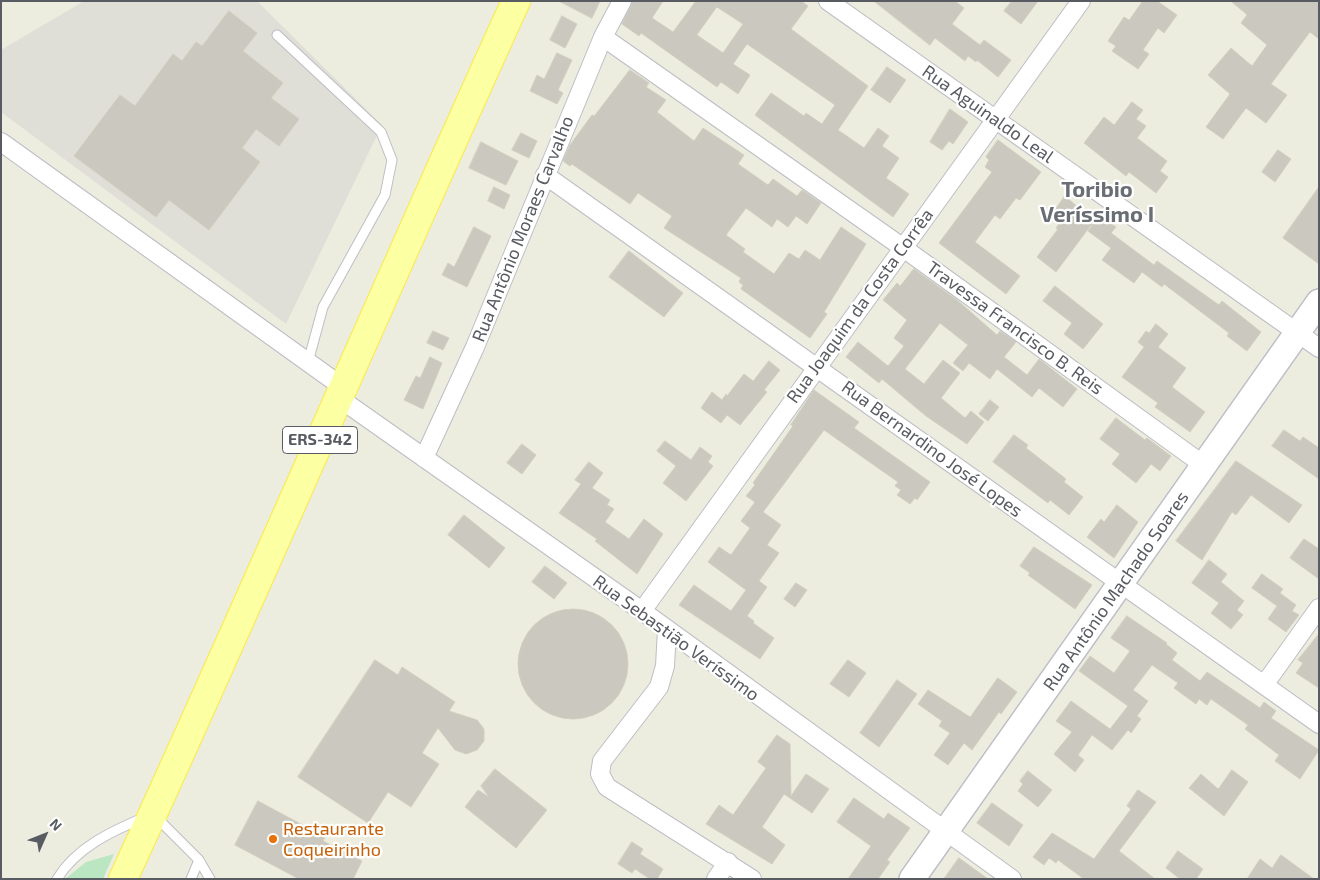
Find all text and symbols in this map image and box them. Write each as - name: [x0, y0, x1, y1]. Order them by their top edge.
- street label: Rua Aguinaldo Leal: [918, 61, 1058, 167]
- street label: Rua Antônio Moraes Carvalho: [468, 113, 578, 345]
- district label: Toribio Veríssimo I: [1040, 177, 1154, 228]
- street label: Rua Joaquim da Costa Corrêa: [782, 205, 938, 407]
- street label: Travessa Francisco B. Reis: [922, 257, 1108, 399]
- street label: Rua Bernardino José Lopes: [837, 376, 1027, 522]
- road number: ERS-342: [282, 426, 358, 454]
- street label: Rua Antônio Machado Soares: [1039, 487, 1193, 695]
- street label: Rua Sebastião Veríssimo: [589, 570, 763, 706]
- north arrow: [20, 810, 70, 860]
- text: N: [47, 815, 66, 834]
- place label: Restaurante Coqueirinho: [283, 818, 384, 861]
- marker: Restaurante Coqueirinho: [267, 833, 279, 845]

